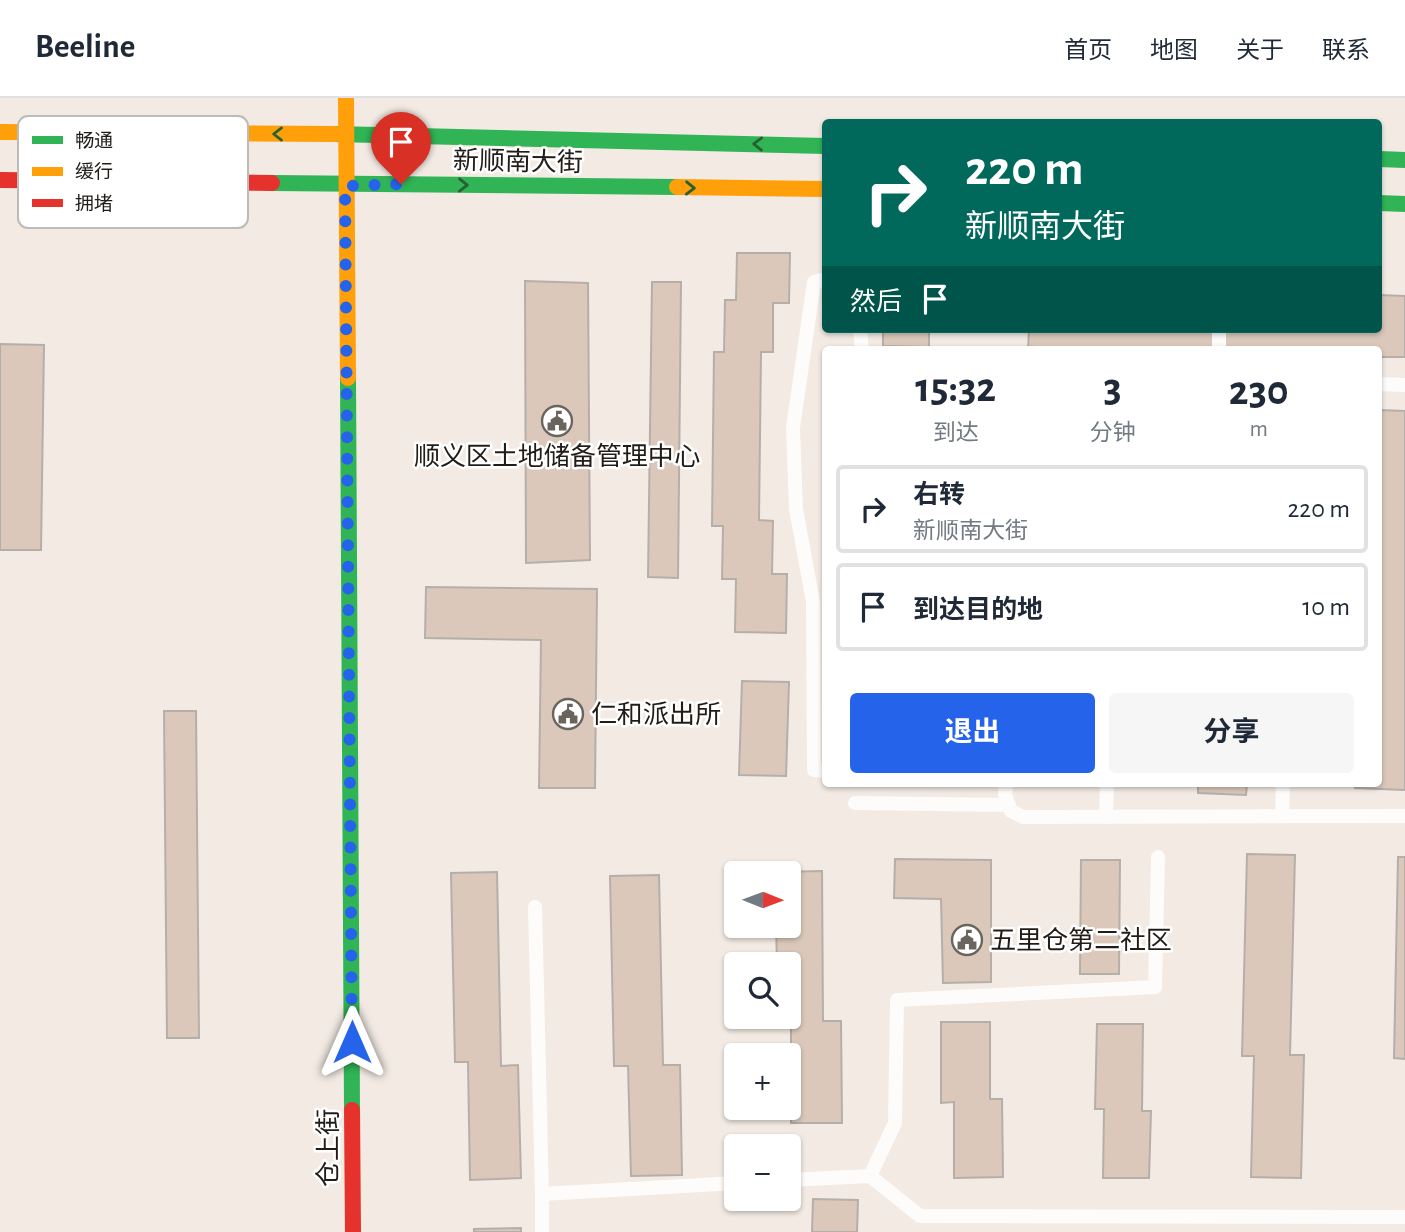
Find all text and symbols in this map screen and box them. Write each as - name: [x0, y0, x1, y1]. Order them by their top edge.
- text: Beeline: [35, 31, 135, 64]
- text: 首页: [1064, 39, 1112, 63]
- text: 地图: [1150, 39, 1198, 63]
- text: 关于: [1236, 39, 1284, 63]
- text: 联系: [1322, 39, 1370, 63]
- pin: [371, 112, 431, 184]
- legend: [18, 116, 248, 228]
- icon: arrive: [382, 123, 420, 161]
- one-way arrow: [272, 126, 282, 142]
- text: 畅通: [75, 131, 113, 151]
- one-way arrow: [752, 137, 763, 152]
- text: 220 m: [965, 145, 1084, 194]
- street label: 新顺南大街: [453, 147, 583, 176]
- icon: right: [850, 147, 941, 238]
- text: 缓行: [75, 161, 113, 182]
- one-way arrow: [458, 177, 468, 193]
- one-way arrow: [685, 180, 696, 196]
- text: 拥堵: [75, 193, 113, 214]
- text: 新顺南大街: [965, 211, 1125, 243]
- icon: arrive: [916, 280, 954, 318]
- text: 然后: [850, 289, 902, 315]
- text: 15:32: [915, 367, 996, 409]
- text: 3: [1103, 367, 1122, 409]
- text: 230: [1229, 370, 1289, 412]
- public building icon: 顺义区土地储备管理中心: [540, 404, 574, 438]
- text: m: [1250, 418, 1268, 441]
- text: 到达: [933, 422, 979, 445]
- text: 分钟: [1090, 422, 1136, 445]
- place label: 顺义区土地储备管理中心: [414, 442, 700, 470]
- text: 右转: [913, 482, 965, 508]
- icon: right: [854, 490, 892, 528]
- text: 220 m: [1288, 496, 1350, 522]
- text: 新顺南大街: [913, 520, 1028, 543]
- icon: arrive: [854, 588, 892, 626]
- text: 10 m: [1302, 594, 1350, 620]
- text: 到达目的地: [913, 597, 1043, 623]
- button: 退出: [850, 693, 1095, 773]
- button: 分享: [1109, 693, 1354, 773]
- public building icon: 仁和派出所: [551, 697, 585, 731]
- place label: 仁和派出所: [591, 701, 721, 728]
- north arrow: [724, 861, 802, 938]
- map controls: [724, 861, 801, 1211]
- public building icon: 五里仓第二社区: [950, 923, 984, 957]
- place label: 五里仓第二社区: [990, 926, 1172, 954]
- button: search: [724, 952, 801, 1029]
- position arrow: [315, 1005, 389, 1079]
- button: +: [724, 1043, 801, 1120]
- street label: 仓上街: [314, 1109, 342, 1187]
- button: −: [724, 1134, 801, 1211]

